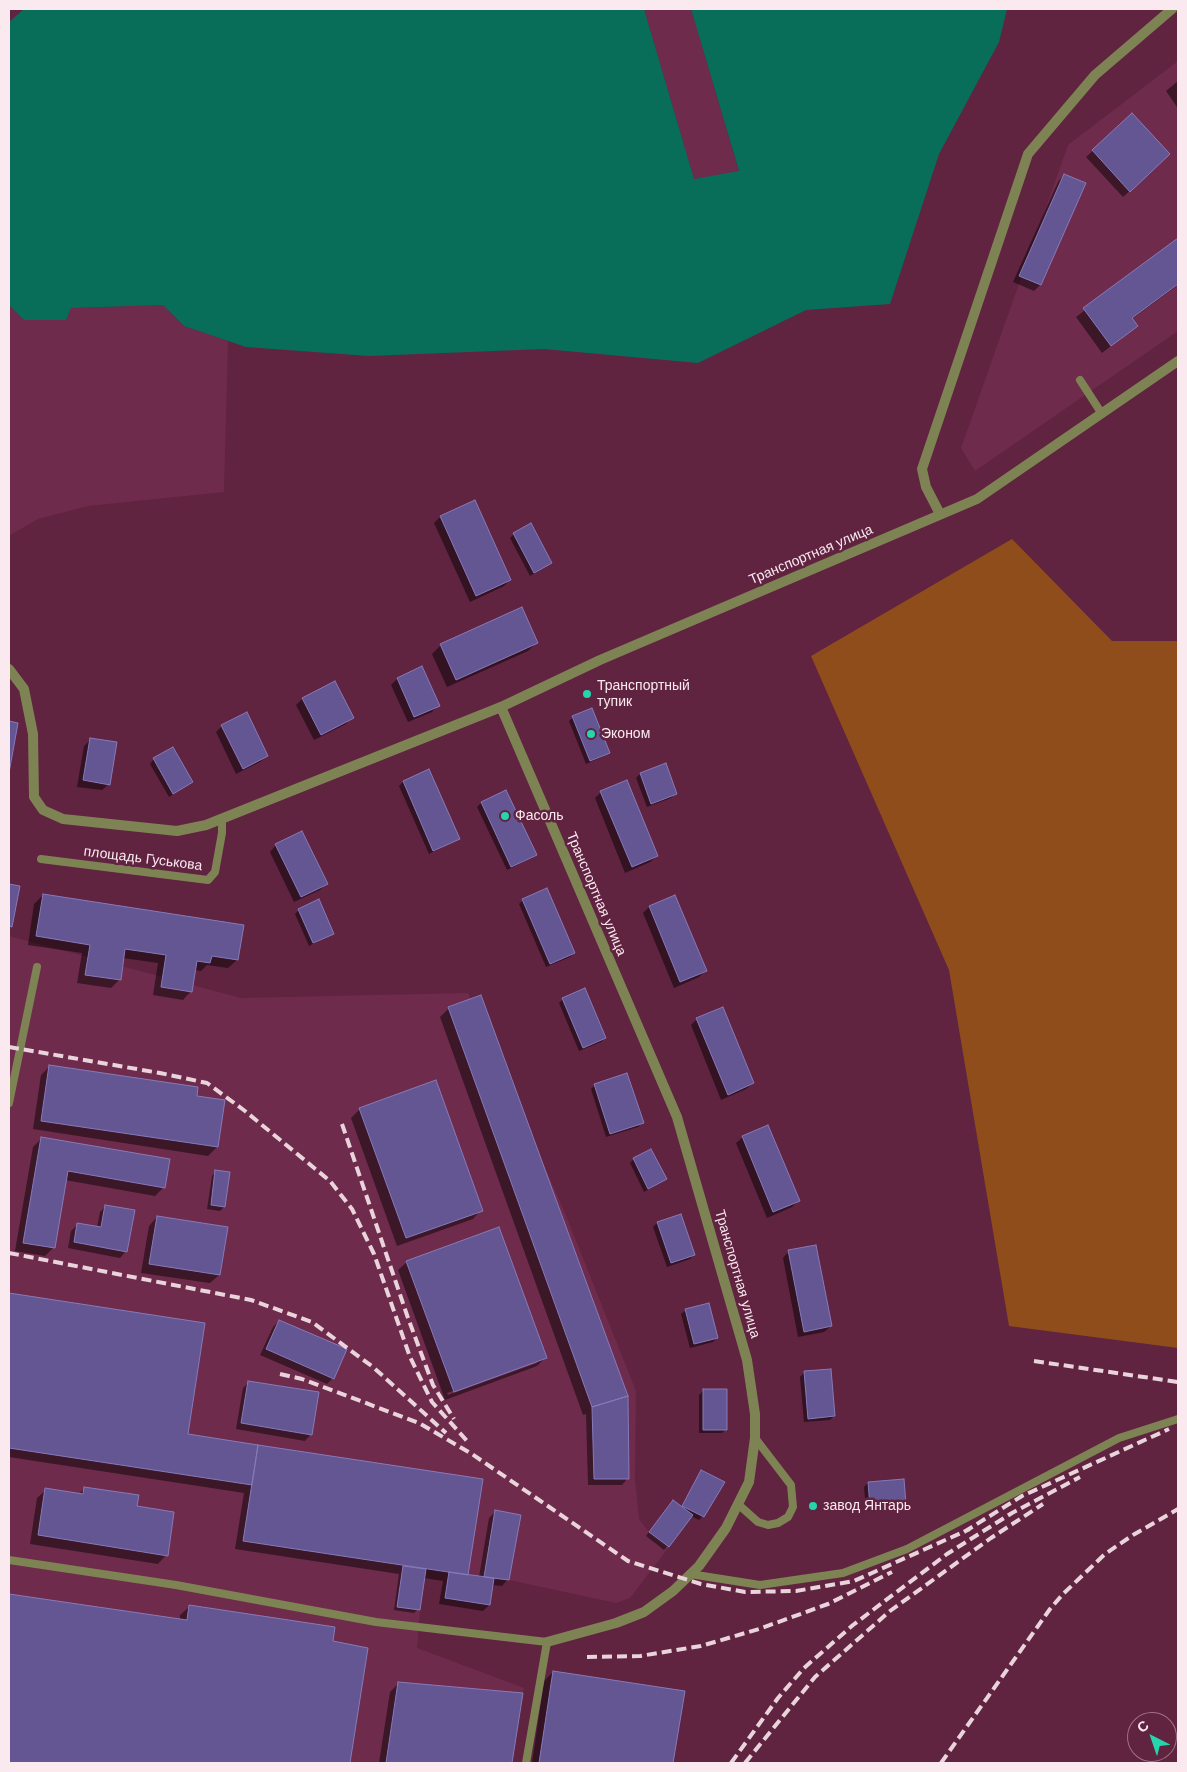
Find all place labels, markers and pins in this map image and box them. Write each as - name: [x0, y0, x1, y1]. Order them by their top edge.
- place label: Транспортный тупик: [597, 678, 690, 710]
- marker: Транспортный тупик: [581, 688, 593, 700]
- place label: Эконом: [601, 726, 650, 742]
- marker: Эконом: [585, 728, 597, 740]
- place label: Фасоль: [515, 808, 564, 824]
- marker: Фасоль: [499, 810, 511, 822]
- place label: завод Янтарь: [823, 1498, 911, 1514]
- marker: завод Янтарь: [807, 1500, 819, 1512]

